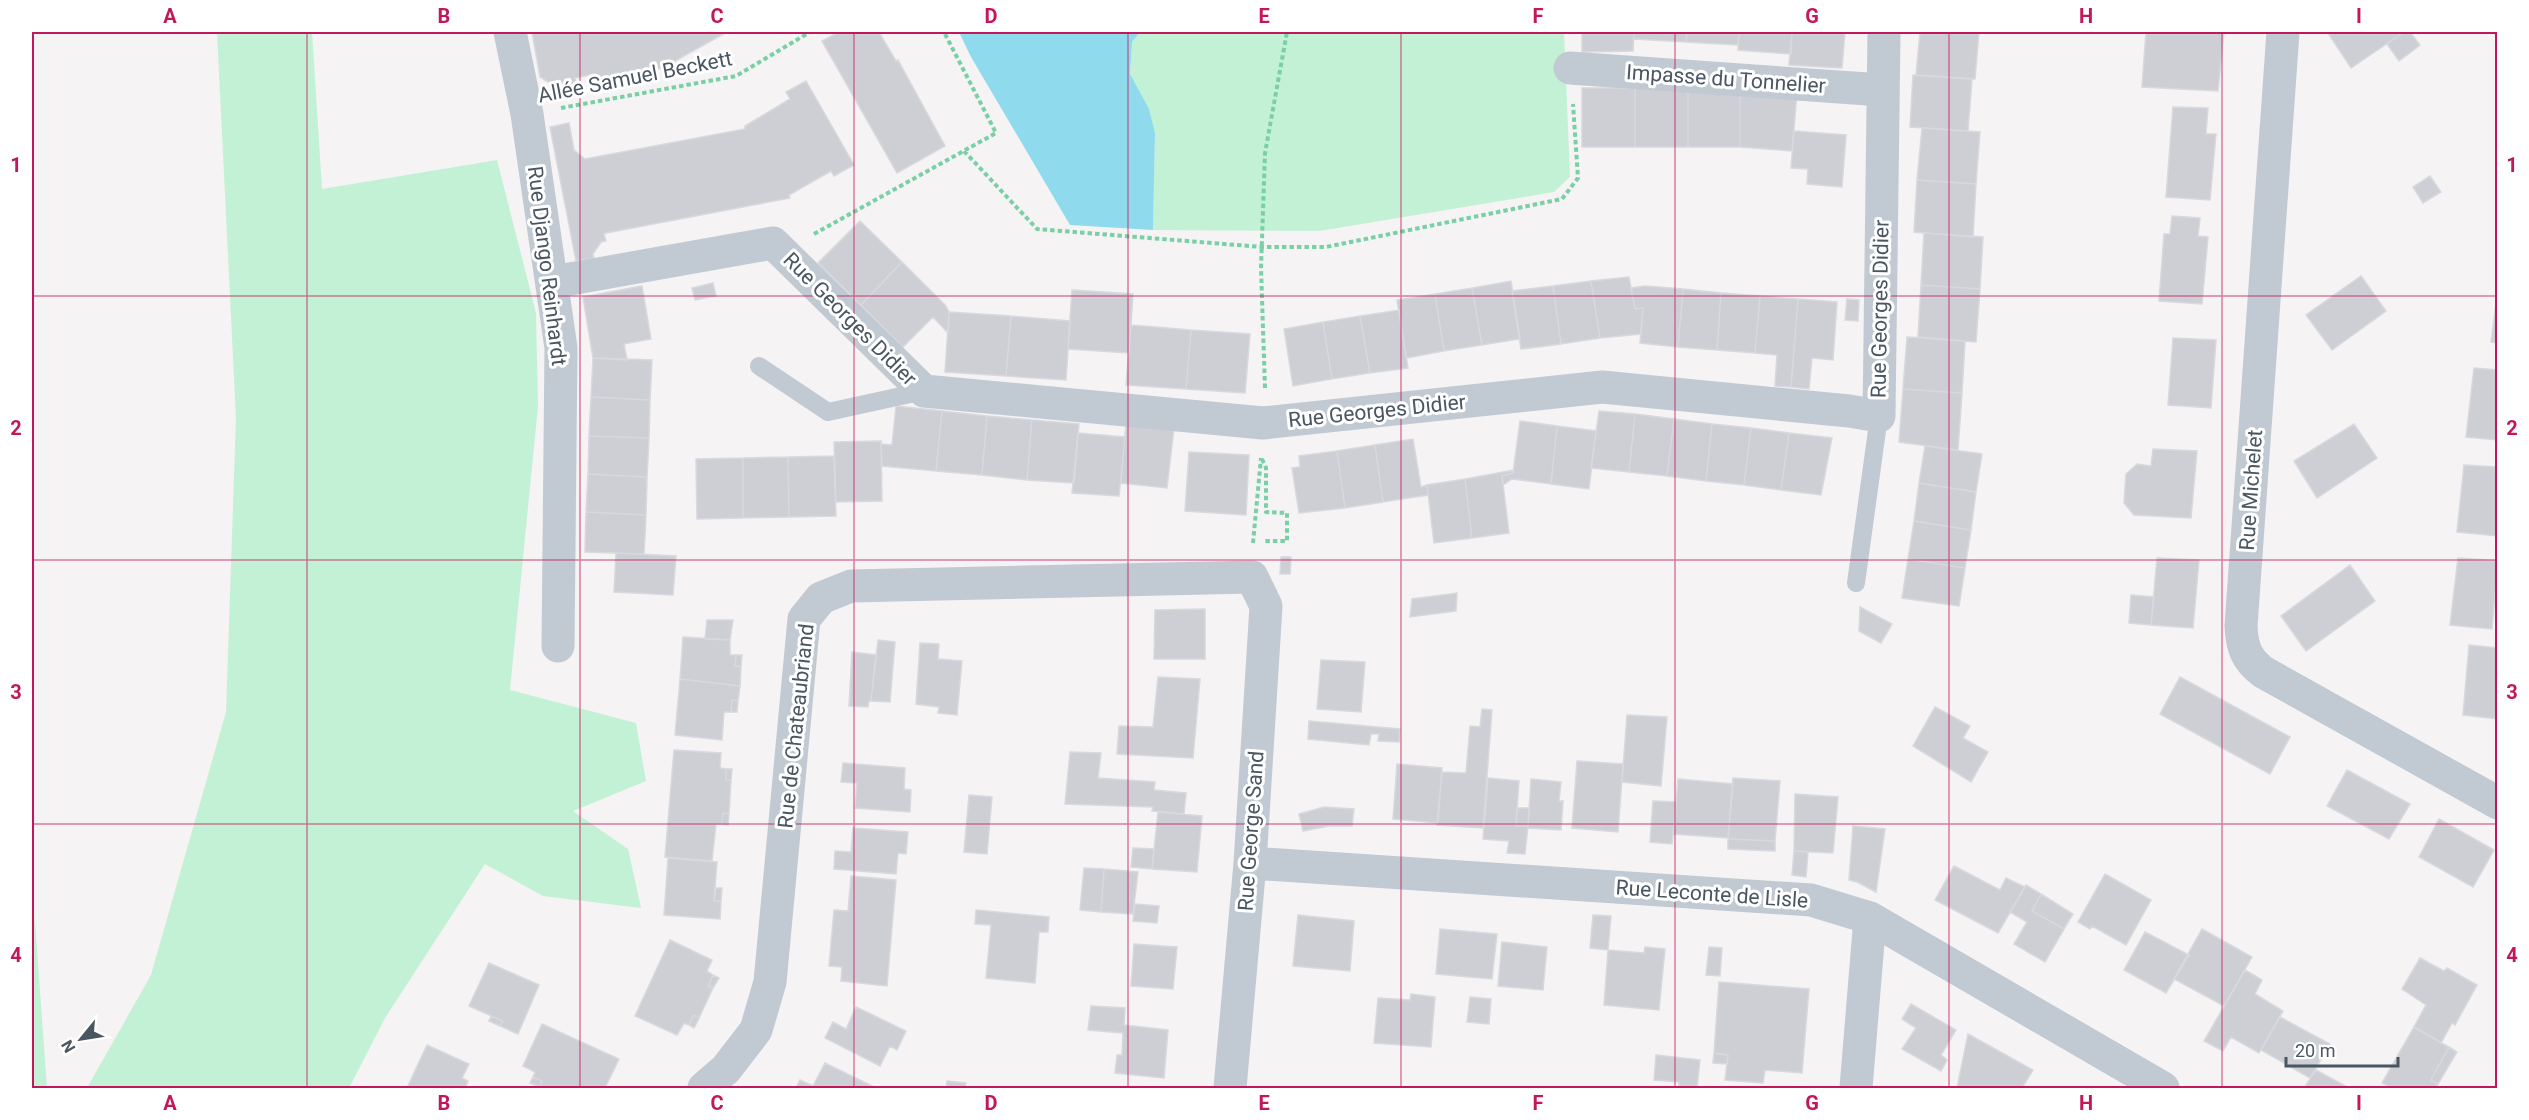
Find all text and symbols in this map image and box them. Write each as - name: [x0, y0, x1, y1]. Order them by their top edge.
- text: A: [163, 4, 177, 28]
- text: B: [438, 4, 450, 28]
- text: C: [710, 4, 724, 28]
- text: D: [985, 4, 998, 28]
- text: E: [1258, 4, 1270, 28]
- text: F: [1533, 4, 1544, 28]
- text: G: [1805, 4, 1819, 28]
- text: H: [2079, 4, 2093, 28]
- text: I: [2356, 4, 2362, 28]
- street label: Allée Samuel Beckett: [536, 46, 734, 108]
- street label: Impasse du Tonnelier: [1625, 60, 1827, 98]
- text: 1: [10, 153, 22, 177]
- text: 1: [2506, 153, 2518, 177]
- street label: Rue Django Reinhardt: [523, 165, 571, 367]
- street label: Rue Georges Didier: [1866, 220, 1894, 398]
- street label: Rue Georges Didier: [778, 247, 922, 391]
- street label: Rue Georges Didier: [1287, 390, 1467, 432]
- text: 2: [10, 416, 22, 440]
- text: 2: [2506, 416, 2518, 440]
- street label: Rue Michelet: [2235, 429, 2267, 551]
- street label: Rue de Chateaubriand: [773, 623, 819, 829]
- text: 3: [10, 680, 22, 704]
- text: 3: [2506, 680, 2518, 704]
- street label: Rue George Sand: [1233, 750, 1269, 912]
- street label: Rue Leconte de Lisle: [1615, 875, 1809, 913]
- text: 4: [10, 943, 22, 967]
- text: 4: [2506, 943, 2518, 967]
- north arrow: [51, 1009, 111, 1069]
- scale bar: [2286, 1030, 2398, 1068]
- text: N: [57, 1037, 79, 1056]
- text: 20 m: [2295, 1040, 2335, 1061]
- text: A: [163, 1091, 177, 1115]
- text: B: [438, 1091, 450, 1115]
- text: C: [710, 1091, 724, 1115]
- text: D: [985, 1091, 998, 1115]
- text: E: [1258, 1091, 1270, 1115]
- text: F: [1533, 1091, 1544, 1115]
- text: G: [1805, 1091, 1819, 1115]
- text: H: [2079, 1091, 2093, 1115]
- text: I: [2356, 1091, 2362, 1115]

